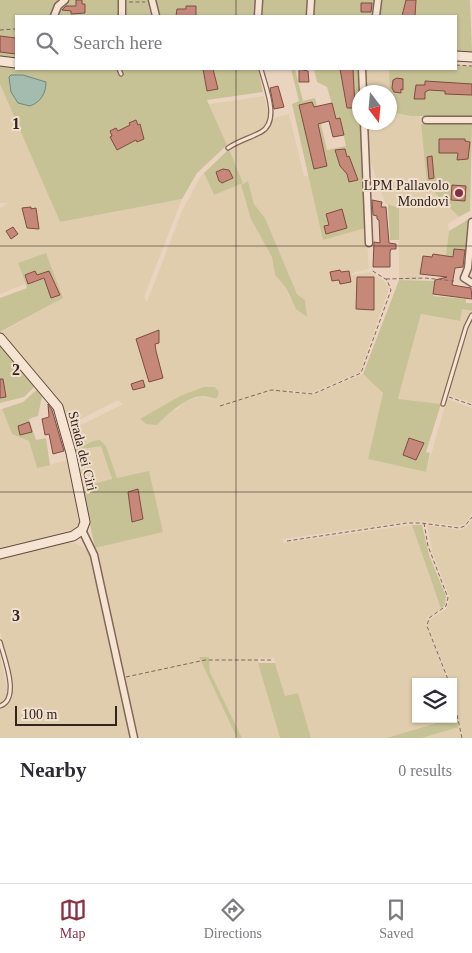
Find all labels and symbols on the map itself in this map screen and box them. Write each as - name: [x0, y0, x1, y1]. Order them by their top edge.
- north arrow: [352, 85, 397, 130]
- text: 1: [12, 115, 20, 132]
- place label: LPM Pallavolo Mondovì: [364, 178, 449, 209]
- marker: LPM Pallavolo Mondovì: [453, 187, 465, 199]
- text: 2: [12, 361, 20, 378]
- street label: Strada dei Ciri: [65, 410, 100, 493]
- text: 3: [12, 607, 20, 624]
- scale bar: [15, 703, 118, 726]

